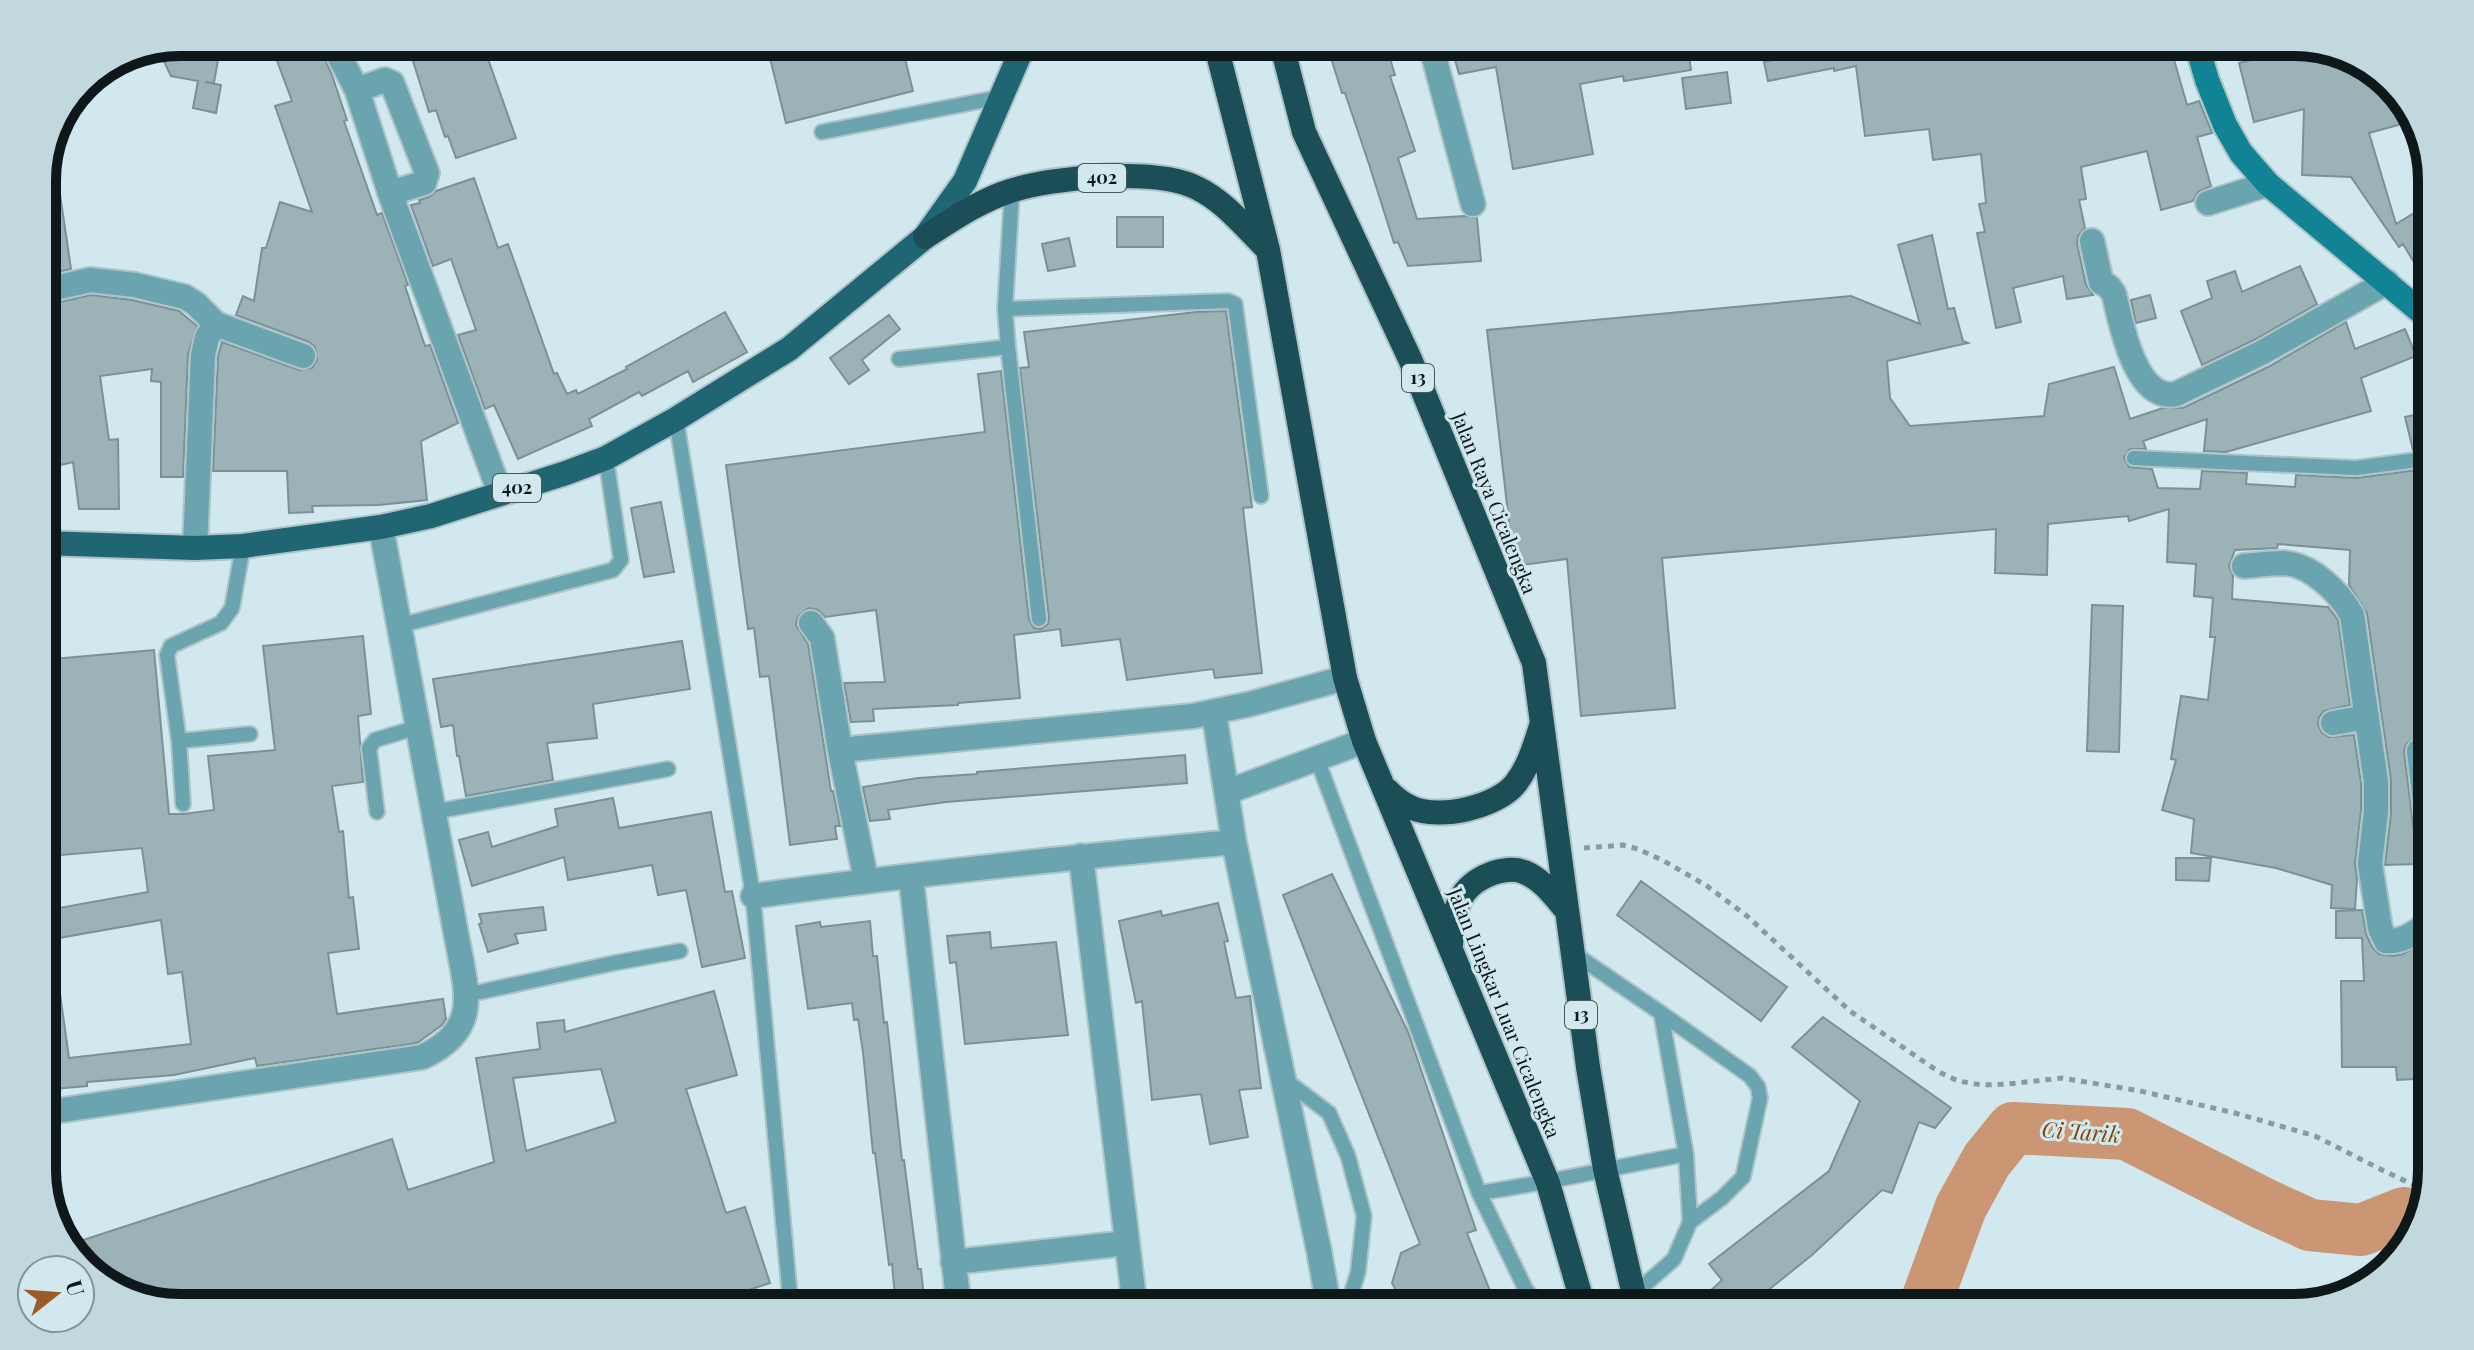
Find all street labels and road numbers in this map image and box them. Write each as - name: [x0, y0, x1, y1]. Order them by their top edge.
- road number: 402: [1078, 164, 1126, 192]
- road number: 13: [1402, 364, 1434, 392]
- street label: Jalan Raya Cicalengka: [1446, 406, 1544, 598]
- road number: 402: [493, 474, 541, 502]
- street label: Jalan Lingkar Luar Cicalengka: [1442, 882, 1568, 1142]
- road number: 13: [1565, 1001, 1597, 1029]

